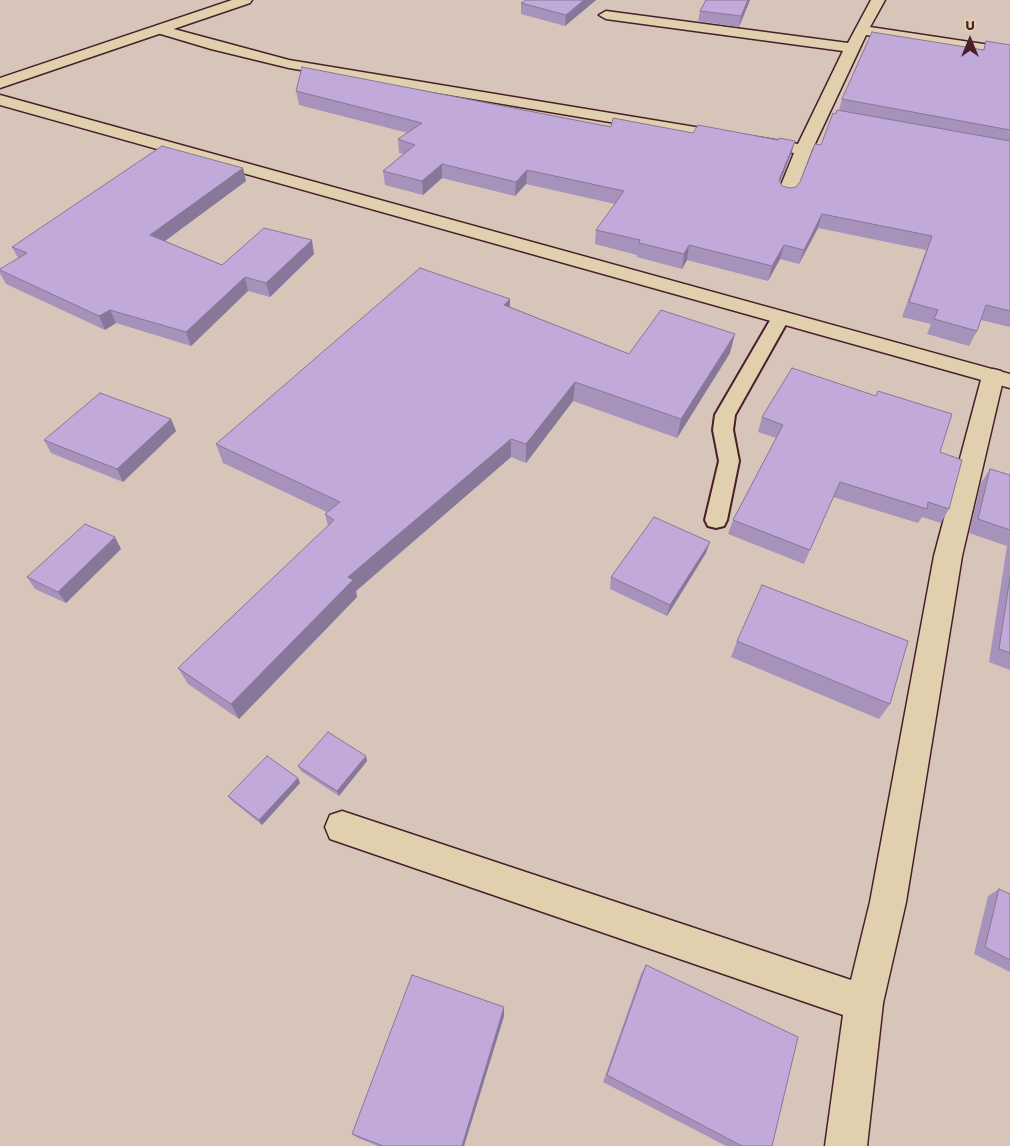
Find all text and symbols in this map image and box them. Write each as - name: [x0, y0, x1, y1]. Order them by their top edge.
- north arrow: [945, 15, 995, 65]
- text: U: [965, 16, 975, 34]

